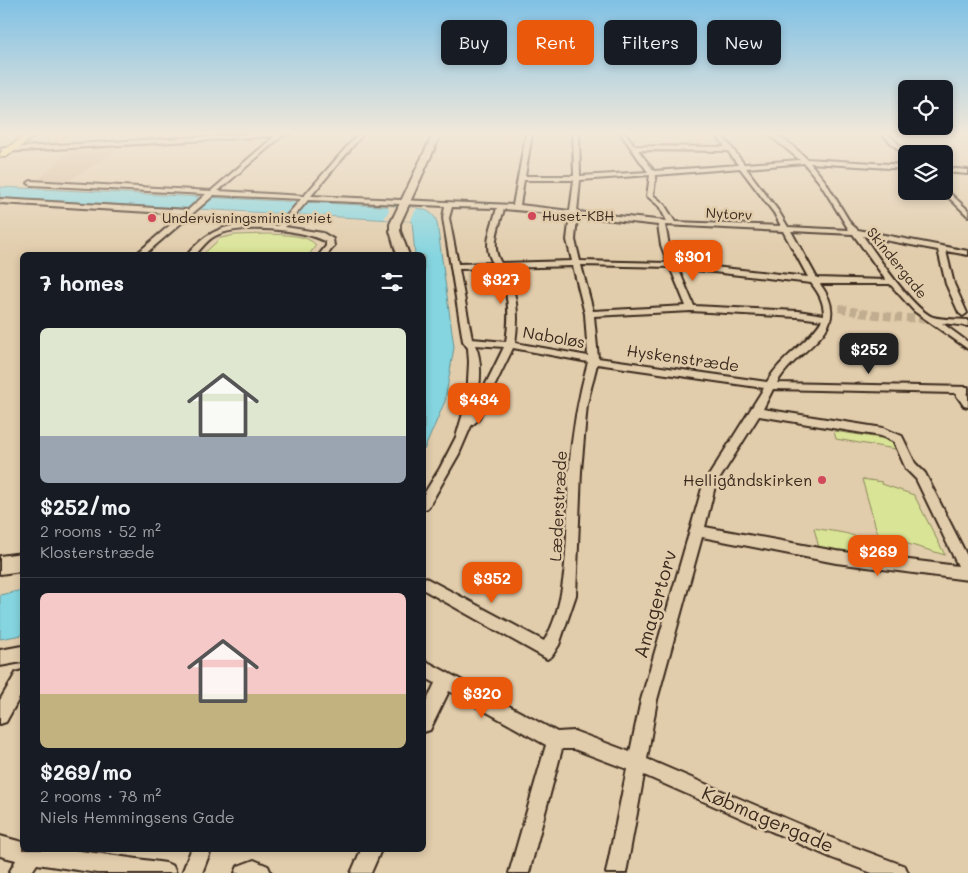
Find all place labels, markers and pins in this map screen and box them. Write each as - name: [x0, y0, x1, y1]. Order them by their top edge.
- place label: Huset-KBH: [542, 206, 614, 225]
- place label: Undervisningsministeriet: [162, 208, 332, 227]
- marker: Huset-KBH: [526, 210, 538, 222]
- marker: Undervisningsministeriet: [146, 212, 158, 224]
- pin: $301: [663, 240, 723, 282]
- pin: $327: [471, 262, 531, 305]
- pin: $252: [839, 332, 899, 375]
- pin: $434: [449, 382, 509, 425]
- place label: Helligåndskirken: [683, 469, 812, 490]
- marker: Helligåndskirken: [816, 474, 828, 486]
- pin: $269: [848, 534, 908, 577]
- pin: $352: [462, 562, 522, 604]
- pin: $320: [452, 676, 512, 719]

